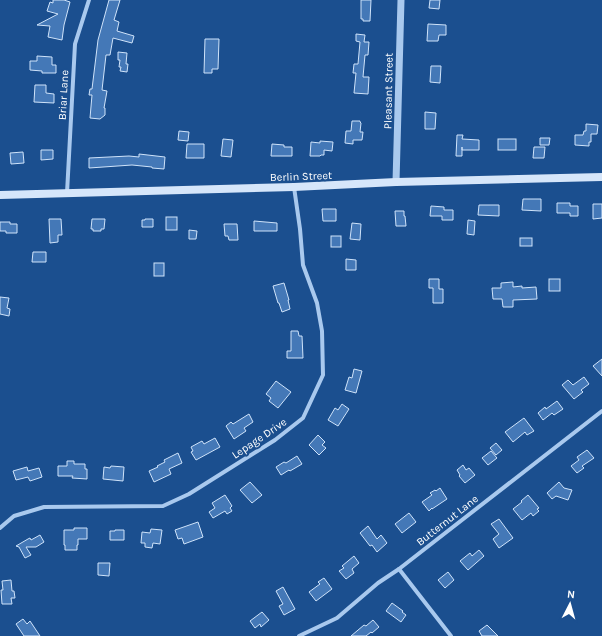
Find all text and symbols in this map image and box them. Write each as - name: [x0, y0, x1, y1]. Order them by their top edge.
- street label: Pleasant Street: [381, 53, 396, 129]
- street label: Briar Lane: [56, 69, 71, 120]
- street label: Berlin Street: [270, 169, 332, 184]
- street label: Lepage Drive: [229, 415, 289, 462]
- street label: Butternut Lane: [414, 492, 481, 549]
- north arrow: [550, 584, 590, 624]
- text: N: [566, 588, 576, 601]

